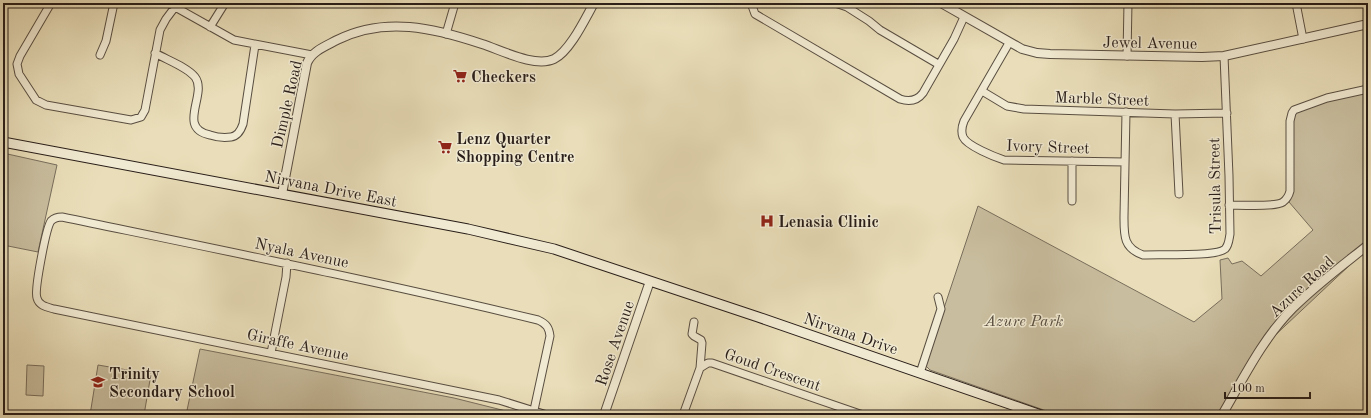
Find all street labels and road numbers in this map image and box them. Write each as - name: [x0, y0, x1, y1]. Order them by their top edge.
- street label: Jewel Avenue: [1103, 35, 1197, 53]
- street label: Dimple Road: [270, 59, 306, 150]
- street label: Marble Street: [1054, 90, 1150, 110]
- street label: Trisula Street: [1207, 137, 1225, 235]
- street label: Ivory Street: [1006, 139, 1091, 157]
- street label: Nirvana Drive East: [263, 169, 399, 211]
- street label: Nyala Avenue: [253, 236, 350, 272]
- street label: Azure Road: [1267, 254, 1338, 321]
- street label: Rose Avenue: [594, 299, 638, 388]
- street label: Nirvana Drive: [801, 311, 900, 358]
- street label: Giraffe Avenue: [245, 327, 350, 365]
- street label: Goud Crescent: [722, 347, 823, 395]

